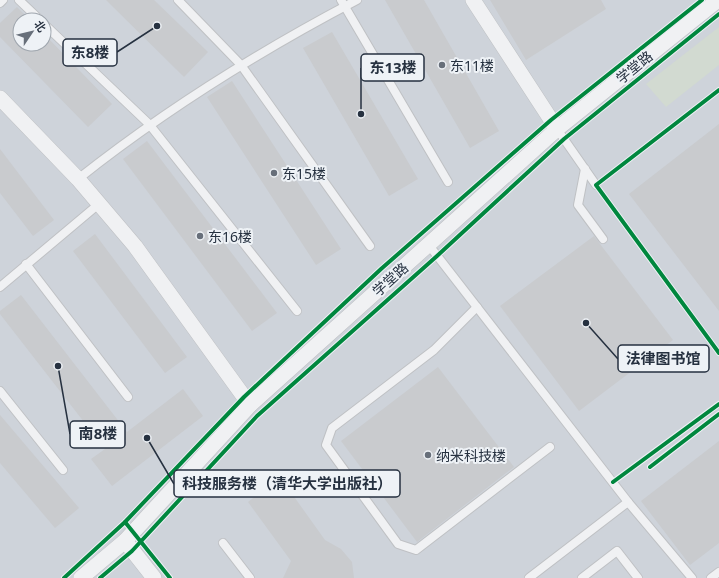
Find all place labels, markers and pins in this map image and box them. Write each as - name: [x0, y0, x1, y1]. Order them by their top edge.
- callout: 东8楼: [63, 39, 117, 66]
- callout: 东13楼: [361, 54, 424, 81]
- place label: 东11楼: [450, 56, 494, 75]
- marker: 东11楼: [437, 60, 447, 70]
- place label: 东15楼: [282, 164, 326, 183]
- marker: 东15楼: [269, 168, 279, 178]
- place label: 东16楼: [208, 227, 252, 246]
- marker: 东16楼: [195, 231, 205, 241]
- callout: 法律图书馆: [618, 345, 709, 372]
- callout: 南8楼: [70, 421, 125, 448]
- place label: 纳米科技楼: [436, 446, 506, 465]
- marker: 纳米科技楼: [423, 450, 433, 460]
- callout: 科技服务楼（清华大学出版社）: [174, 470, 400, 497]

